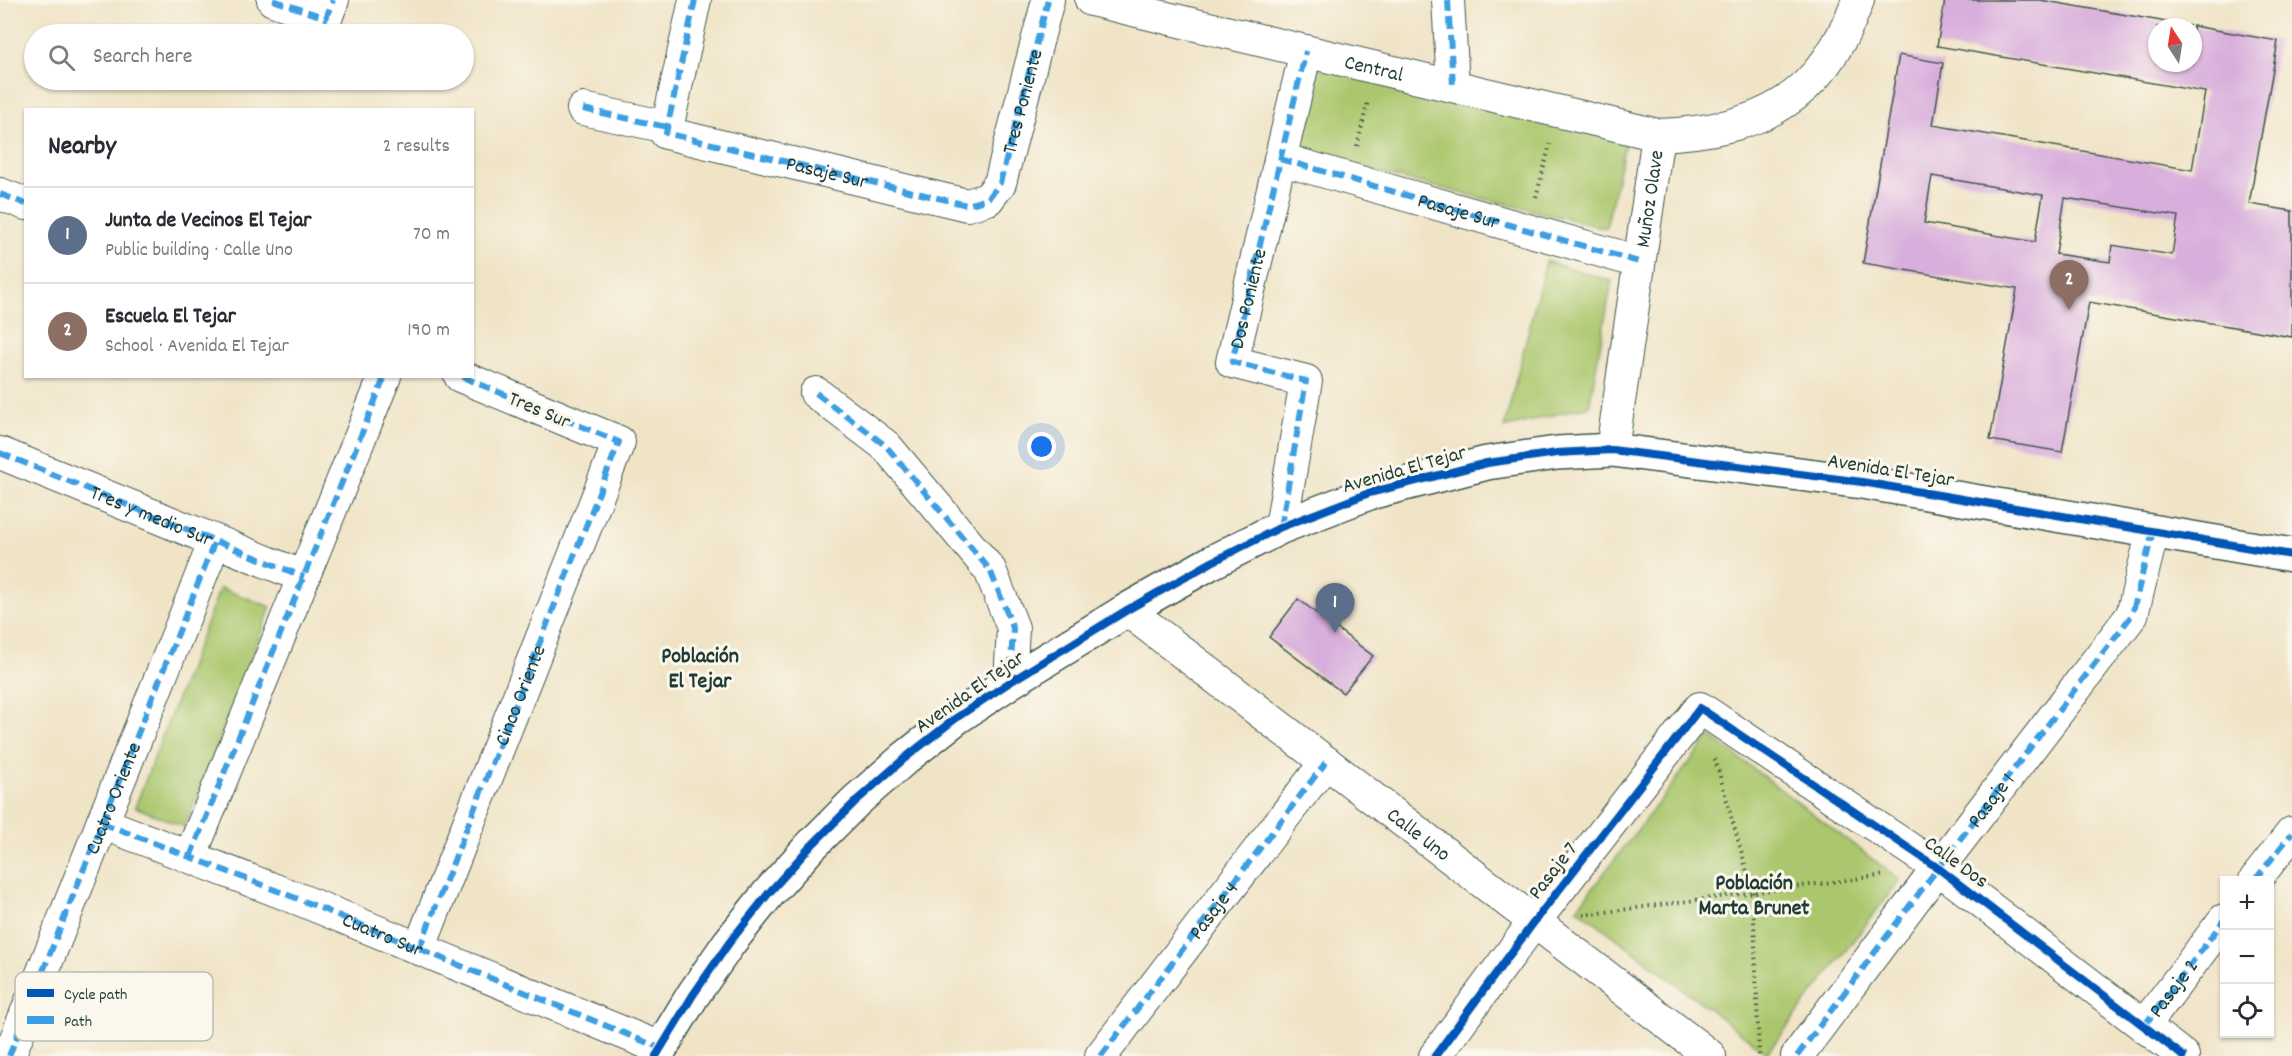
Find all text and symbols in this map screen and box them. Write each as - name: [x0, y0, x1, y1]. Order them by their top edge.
- north arrow: [2148, 18, 2202, 72]
- search box: [24, 24, 474, 90]
- icon: search: [45, 41, 78, 74]
- text: Search here: [93, 42, 192, 73]
- street label: Tres Poniente: [996, 46, 1052, 158]
- street label: Central: [1341, 49, 1406, 92]
- text: Nearby: [48, 129, 116, 166]
- text: 2 results: [383, 133, 450, 161]
- street label: Muñoz Olave: [1630, 148, 1674, 250]
- street label: Pasaje Sur: [782, 150, 871, 199]
- street label: Pasaje Sur: [1414, 187, 1503, 239]
- text: Junta de Vecinos El Tejar: [105, 206, 312, 237]
- text: 1: [65, 221, 70, 249]
- text: 70 m: [413, 221, 450, 249]
- text: Public building · Calle Uno: [105, 237, 293, 265]
- street label: Dos Poniente: [1224, 246, 1277, 352]
- pin: 2: [2050, 260, 2088, 310]
- text: Escuela El Tejar: [105, 302, 236, 333]
- text: 2: [63, 317, 72, 345]
- text: 190 m: [407, 317, 450, 345]
- text: School · Avenida El Tejar: [105, 333, 289, 361]
- street label: Tres Sur: [503, 385, 575, 438]
- your location: [1027, 432, 1056, 461]
- street label: Avenida El Tejar: [1339, 439, 1471, 503]
- street label: Avenida El Tejar: [1825, 447, 1956, 497]
- street label: Tres y medio Sur: [85, 479, 217, 556]
- pin: 1: [1316, 584, 1354, 633]
- street label: Cinco Oriente: [489, 641, 555, 751]
- district label: Población El Tejar: [661, 642, 739, 698]
- street label: Avenida El Tejar: [910, 644, 1032, 742]
- street label: Cuatro Oriente: [79, 738, 151, 860]
- street label: Pasaje 1: [1962, 768, 2024, 835]
- street label: Calle Uno: [1379, 802, 1456, 870]
- street label: Calle Dos: [1917, 830, 1994, 897]
- street label: Pasaje 7: [1522, 837, 1586, 907]
- district label: Población Marta Brunet: [1699, 869, 1810, 925]
- street label: Pasaje 4: [1183, 876, 1247, 947]
- map controls: [2220, 876, 2274, 1038]
- button: +: [2220, 876, 2274, 930]
- street label: Cuatro Sur: [337, 906, 427, 967]
- button: −: [2220, 930, 2274, 984]
- street label: Pasaje 2: [2143, 954, 2207, 1025]
- legend: [15, 972, 213, 1041]
- text: Cycle path: [64, 984, 127, 1007]
- button: locate: [2220, 984, 2274, 1038]
- text: Path: [64, 1011, 92, 1034]

